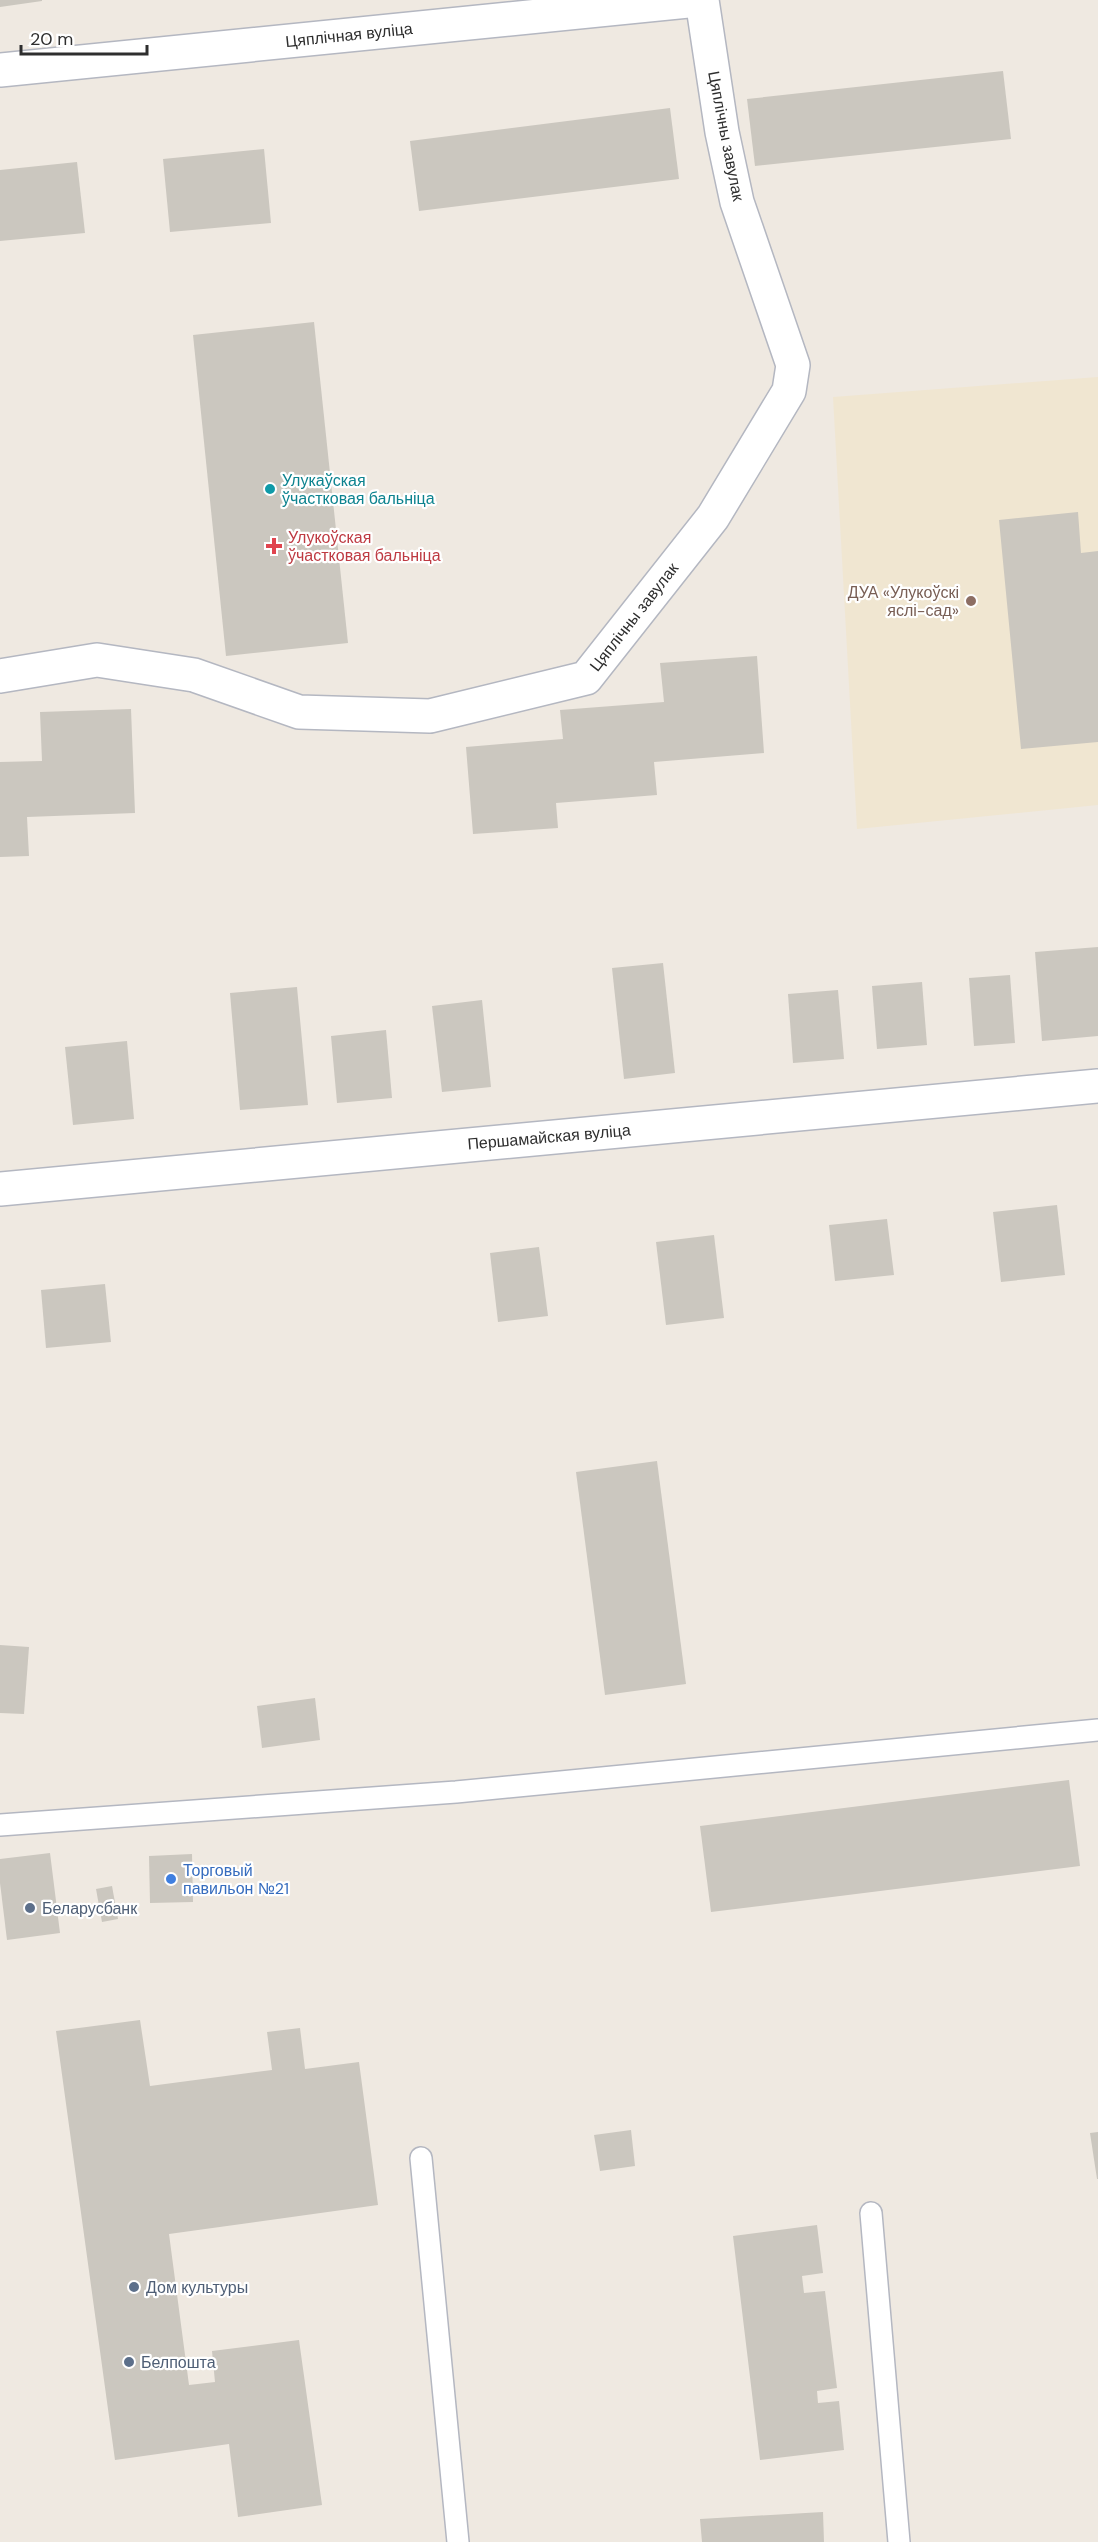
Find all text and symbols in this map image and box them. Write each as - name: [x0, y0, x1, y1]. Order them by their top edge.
- scale bar: [21, 18, 147, 56]
- street label: Цяплічная вуліца: [284, 18, 414, 52]
- text: 20 m: [30, 27, 73, 51]
- street label: Цяплічны завулак: [703, 69, 749, 204]
- place label: Улукаўская ўчастковая бальніца: [282, 470, 435, 509]
- marker: Улукаўская ўчастковая бальніца: [263, 482, 277, 496]
- place label: Улукоўская ўчастковая бальніца: [288, 527, 441, 566]
- marker: Улукоўская ўчастковая бальніца: [265, 537, 283, 555]
- street label: Цяплічны завулак: [585, 558, 684, 676]
- place label: ДУА «Улукоўскі яслі-сад»: [848, 582, 959, 621]
- marker: ДУА «Улукоўскі яслі-сад»: [964, 594, 978, 608]
- street label: Першамайская вуліца: [466, 1119, 632, 1155]
- place label: Торговый павильон №21: [183, 1860, 289, 1899]
- marker: Торговый павильон №21: [164, 1872, 178, 1886]
- place label: Беларусбанк: [42, 1898, 138, 1919]
- marker: Беларусбанк: [23, 1901, 37, 1915]
- place label: Дом культуры: [146, 2277, 248, 2298]
- marker: Дом культуры: [127, 2280, 141, 2294]
- place label: Белпошта: [141, 2352, 216, 2373]
- marker: Белпошта: [122, 2355, 136, 2369]

